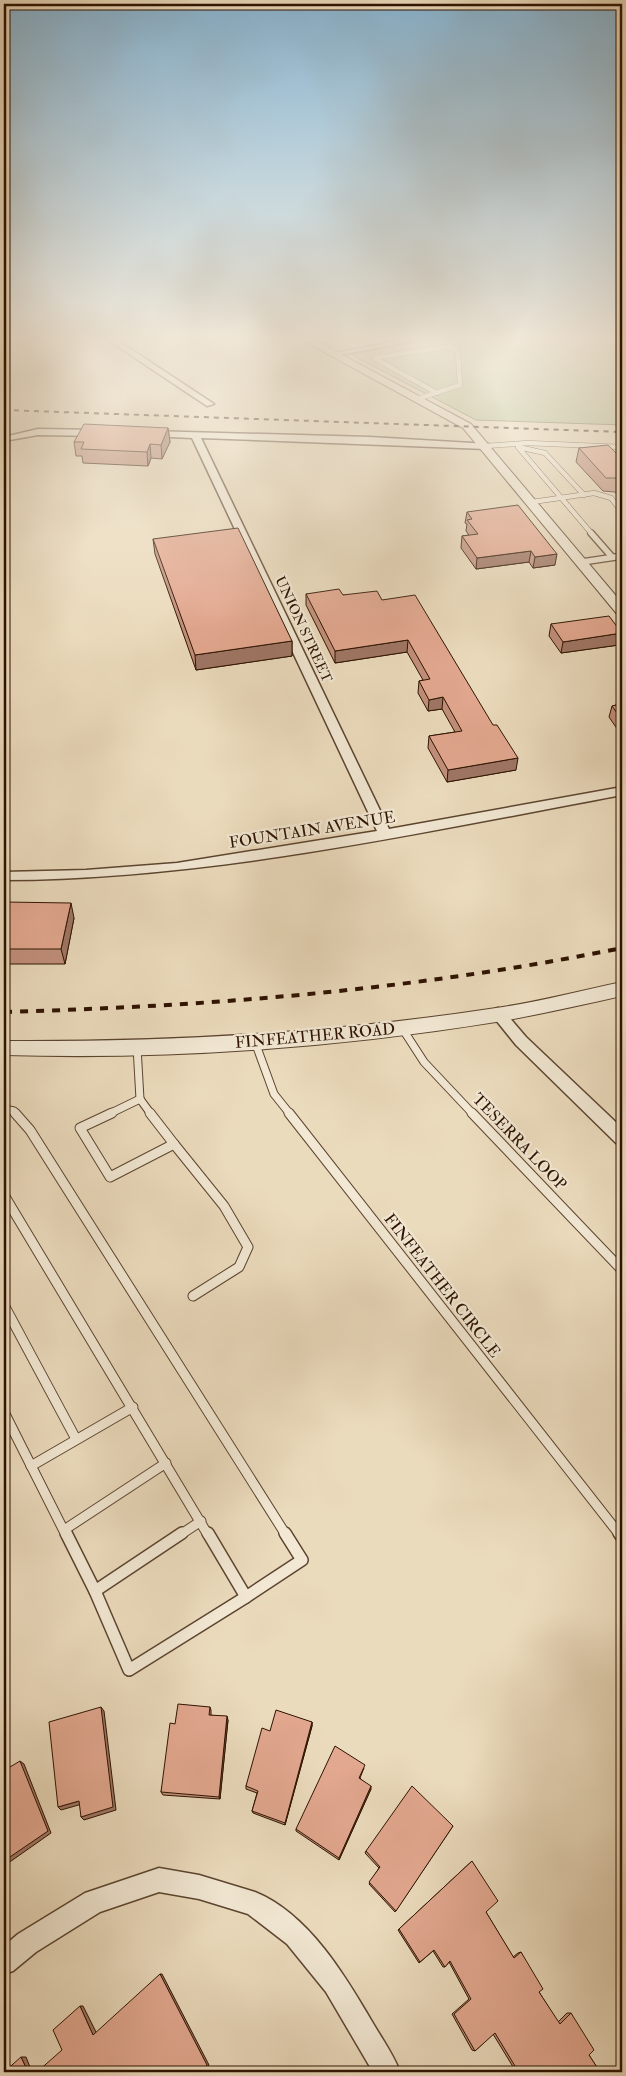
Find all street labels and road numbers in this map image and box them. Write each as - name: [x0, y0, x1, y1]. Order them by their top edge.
- street label: UNION STREET: [271, 573, 336, 686]
- street label: FOUNTAIN AVENUE: [228, 807, 397, 853]
- street label: FINFEATHER ROAD: [234, 1019, 396, 1053]
- street label: TESERRA LOOP: [468, 1089, 571, 1194]
- street label: FINFEATHER CIRCLE: [380, 1209, 505, 1362]

